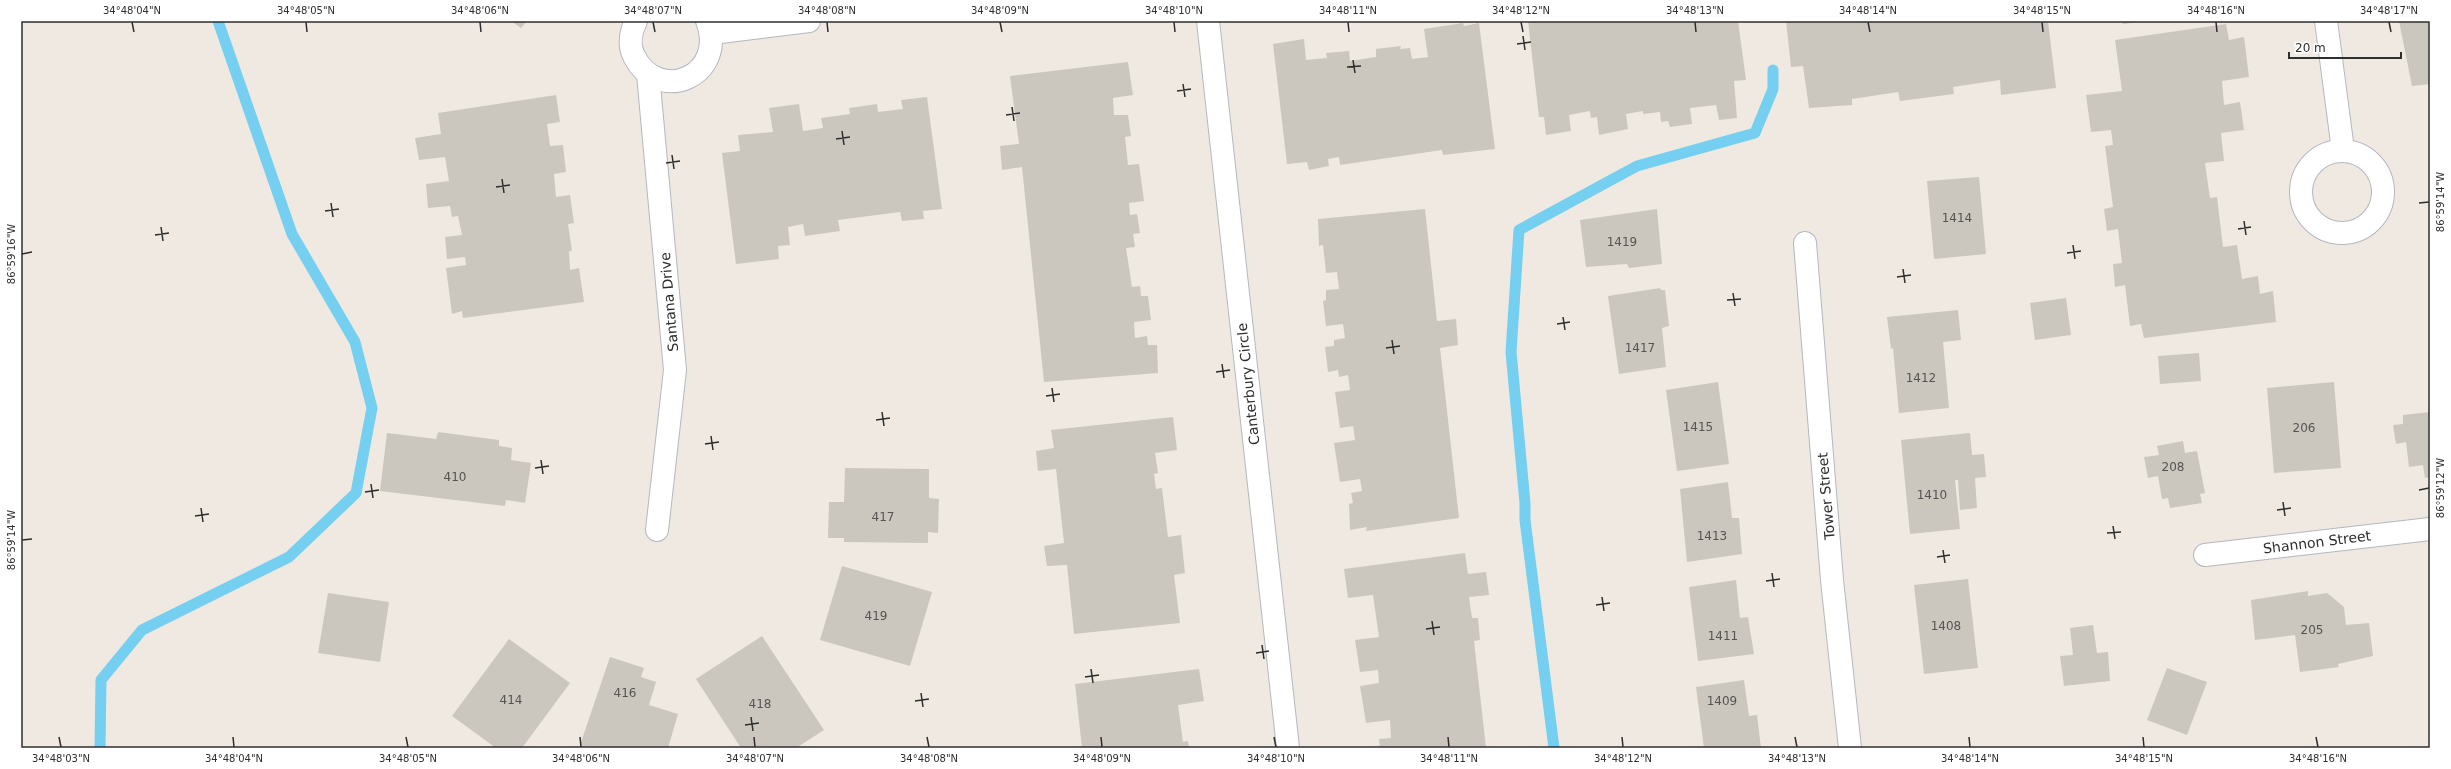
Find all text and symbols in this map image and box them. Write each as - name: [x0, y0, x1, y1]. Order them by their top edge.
- text: 34°48'04"N: [103, 5, 161, 16]
- text: 34°48'05"N: [277, 5, 335, 16]
- text: 34°48'06"N: [451, 5, 509, 16]
- text: 34°48'07"N: [624, 5, 682, 16]
- text: 34°48'08"N: [798, 5, 856, 16]
- text: 34°48'09"N: [971, 5, 1029, 16]
- text: 34°48'10"N: [1145, 5, 1203, 16]
- text: 34°48'11"N: [1319, 5, 1377, 16]
- text: 34°48'12"N: [1492, 5, 1550, 16]
- text: 34°48'13"N: [1666, 5, 1724, 16]
- text: 34°48'14"N: [1839, 5, 1897, 16]
- text: 34°48'15"N: [2013, 5, 2071, 16]
- text: 34°48'16"N: [2187, 5, 2245, 16]
- text: 34°48'17"N: [2360, 5, 2418, 16]
- scale bar: [2289, 34, 2401, 60]
- text: 20 m: [2295, 41, 2326, 55]
- text: 86°59'14"W: [2435, 172, 2446, 232]
- house number: 1414: [1942, 211, 1972, 225]
- text: 86°59'16"W: [6, 224, 17, 284]
- house number: 1419: [1607, 235, 1637, 249]
- street label: Santana Drive: [657, 252, 681, 352]
- street label: Canterbury Circle: [1234, 322, 1262, 446]
- house number: 1417: [1625, 341, 1655, 355]
- house number: 1412: [1906, 371, 1936, 385]
- house number: 1415: [1683, 420, 1713, 434]
- house number: 206: [2293, 421, 2315, 435]
- street label: Tower Street: [1814, 451, 1838, 541]
- text: 86°59'12"W: [2435, 458, 2446, 518]
- house number: 208: [2162, 460, 2184, 474]
- house number: 410: [444, 470, 466, 484]
- house number: 1410: [1917, 488, 1947, 502]
- text: 86°59'14"W: [6, 510, 17, 570]
- house number: 417: [872, 510, 894, 524]
- street label: Shannon Street: [2262, 527, 2372, 557]
- house number: 1413: [1697, 529, 1727, 543]
- house number: 419: [865, 609, 887, 623]
- house number: 1408: [1931, 619, 1961, 633]
- house number: 205: [2301, 623, 2323, 637]
- house number: 1411: [1708, 629, 1738, 643]
- house number: 416: [614, 686, 636, 700]
- house number: 414: [500, 693, 522, 707]
- house number: 1409: [1707, 694, 1737, 708]
- house number: 418: [749, 697, 771, 711]
- text: 34°48'03"N: [32, 753, 90, 764]
- text: 34°48'04"N: [205, 753, 263, 764]
- text: 34°48'05"N: [379, 753, 437, 764]
- text: 34°48'06"N: [552, 753, 610, 764]
- text: 34°48'07"N: [726, 753, 784, 764]
- text: 34°48'08"N: [900, 753, 958, 764]
- text: 34°48'09"N: [1073, 753, 1131, 764]
- text: 34°48'10"N: [1247, 753, 1305, 764]
- text: 34°48'11"N: [1420, 753, 1478, 764]
- text: 34°48'12"N: [1594, 753, 1652, 764]
- text: 34°48'13"N: [1768, 753, 1826, 764]
- text: 34°48'14"N: [1941, 753, 1999, 764]
- text: 34°48'15"N: [2115, 753, 2173, 764]
- text: 34°48'16"N: [2289, 753, 2347, 764]

